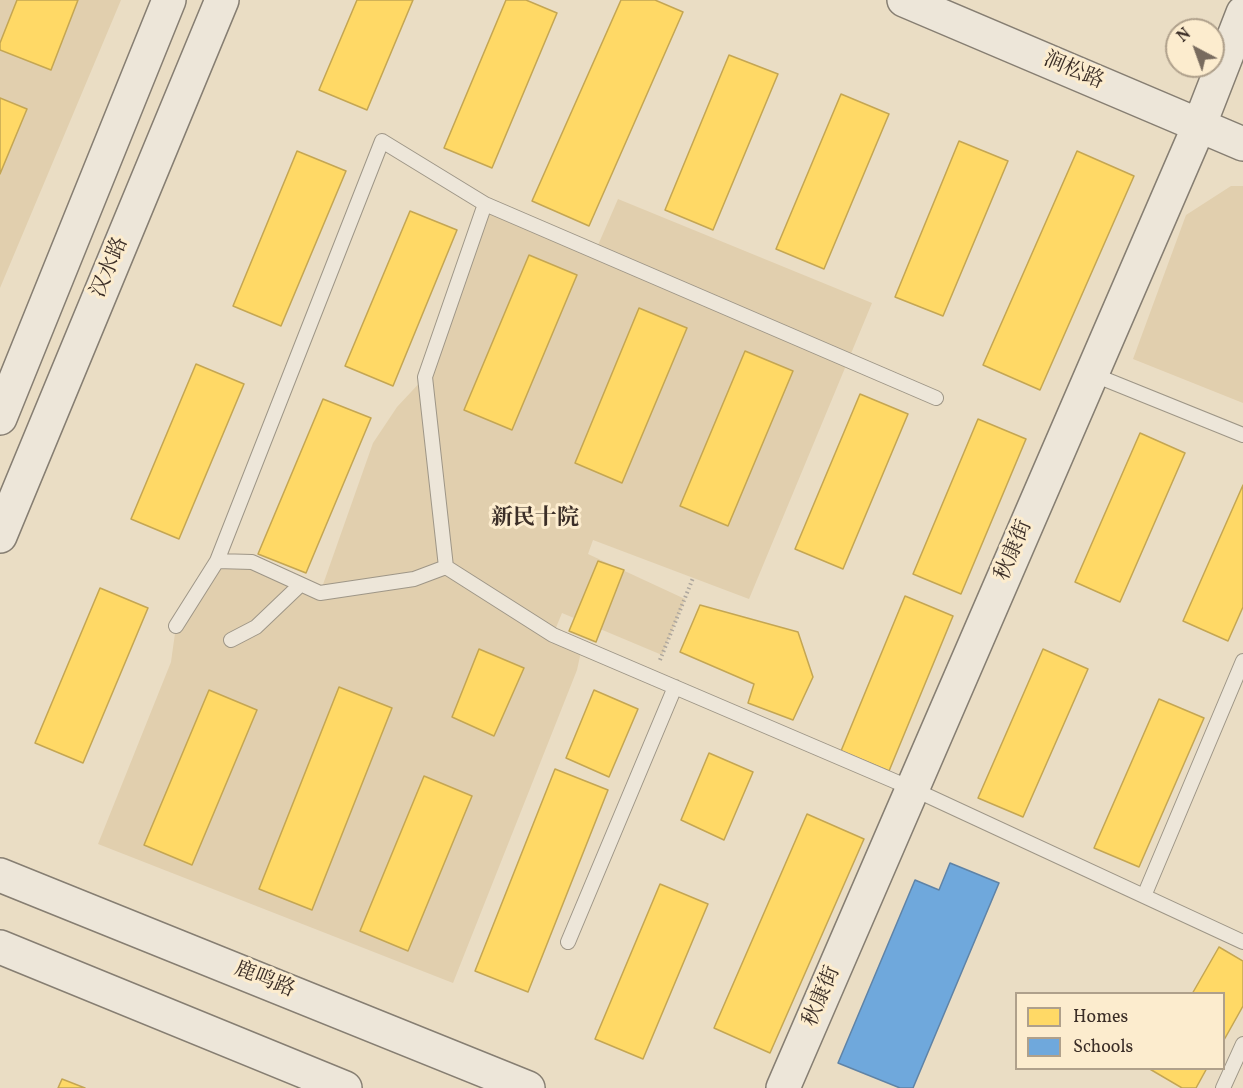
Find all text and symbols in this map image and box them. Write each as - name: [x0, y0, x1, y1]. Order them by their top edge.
- north arrow: [1165, 18, 1225, 78]
- text: N: [1173, 24, 1196, 48]
- street label: 涧松路: [1039, 48, 1107, 96]
- street label: 汉水路: [87, 234, 135, 302]
- district label: 新民十院: [491, 507, 579, 533]
- street label: 秋康街: [991, 517, 1039, 585]
- street label: 鹿鸣路: [230, 958, 298, 1004]
- street label: 秋康街: [799, 963, 847, 1031]
- legend: [1015, 992, 1225, 1070]
- text: Homes: [1073, 1005, 1128, 1030]
- text: Schools: [1073, 1035, 1133, 1060]

